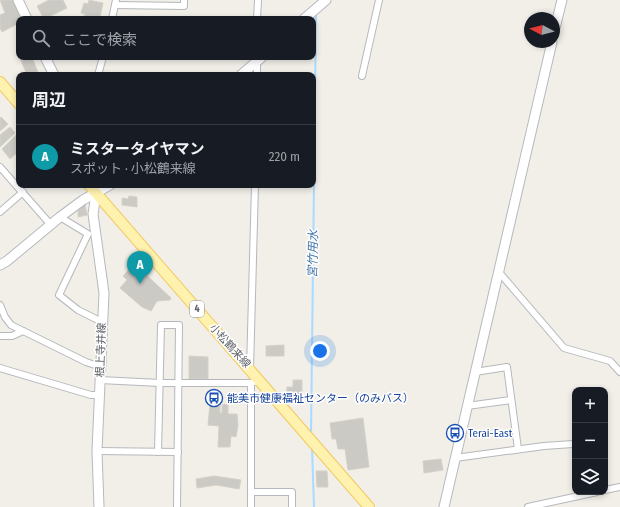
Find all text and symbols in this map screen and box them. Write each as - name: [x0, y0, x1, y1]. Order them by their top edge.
- north arrow: [524, 12, 560, 48]
- search box: [16, 16, 316, 60]
- icon: search: [30, 27, 52, 49]
- text: ここで検索: [62, 31, 137, 49]
- text: 周辺: [32, 90, 66, 111]
- text: ミスタータイヤマン: [70, 140, 205, 158]
- text: A: [41, 149, 49, 164]
- text: 220 m: [269, 149, 300, 164]
- text: スポット · 小松鶴来線: [70, 161, 196, 176]
- water label: 宮竹用水: [306, 228, 320, 278]
- pin: A: [127, 251, 153, 284]
- road number: 4: [190, 301, 204, 317]
- street label: 小松鶴来線: [207, 321, 253, 371]
- street label: 根上寺井線: [94, 322, 108, 378]
- your location: [310, 341, 330, 361]
- map controls: [572, 387, 608, 495]
- button: +: [572, 387, 608, 423]
- bus stop icon: 能美市健康福祉センター（のみバス）: [204, 388, 224, 408]
- place label: 能美市健康福祉センター（のみバス）: [227, 392, 414, 405]
- bus stop icon: Terai-East: [445, 423, 465, 443]
- button: −: [572, 423, 608, 459]
- place label: Terai-East: [468, 427, 513, 440]
- button: layers: [572, 459, 608, 495]

